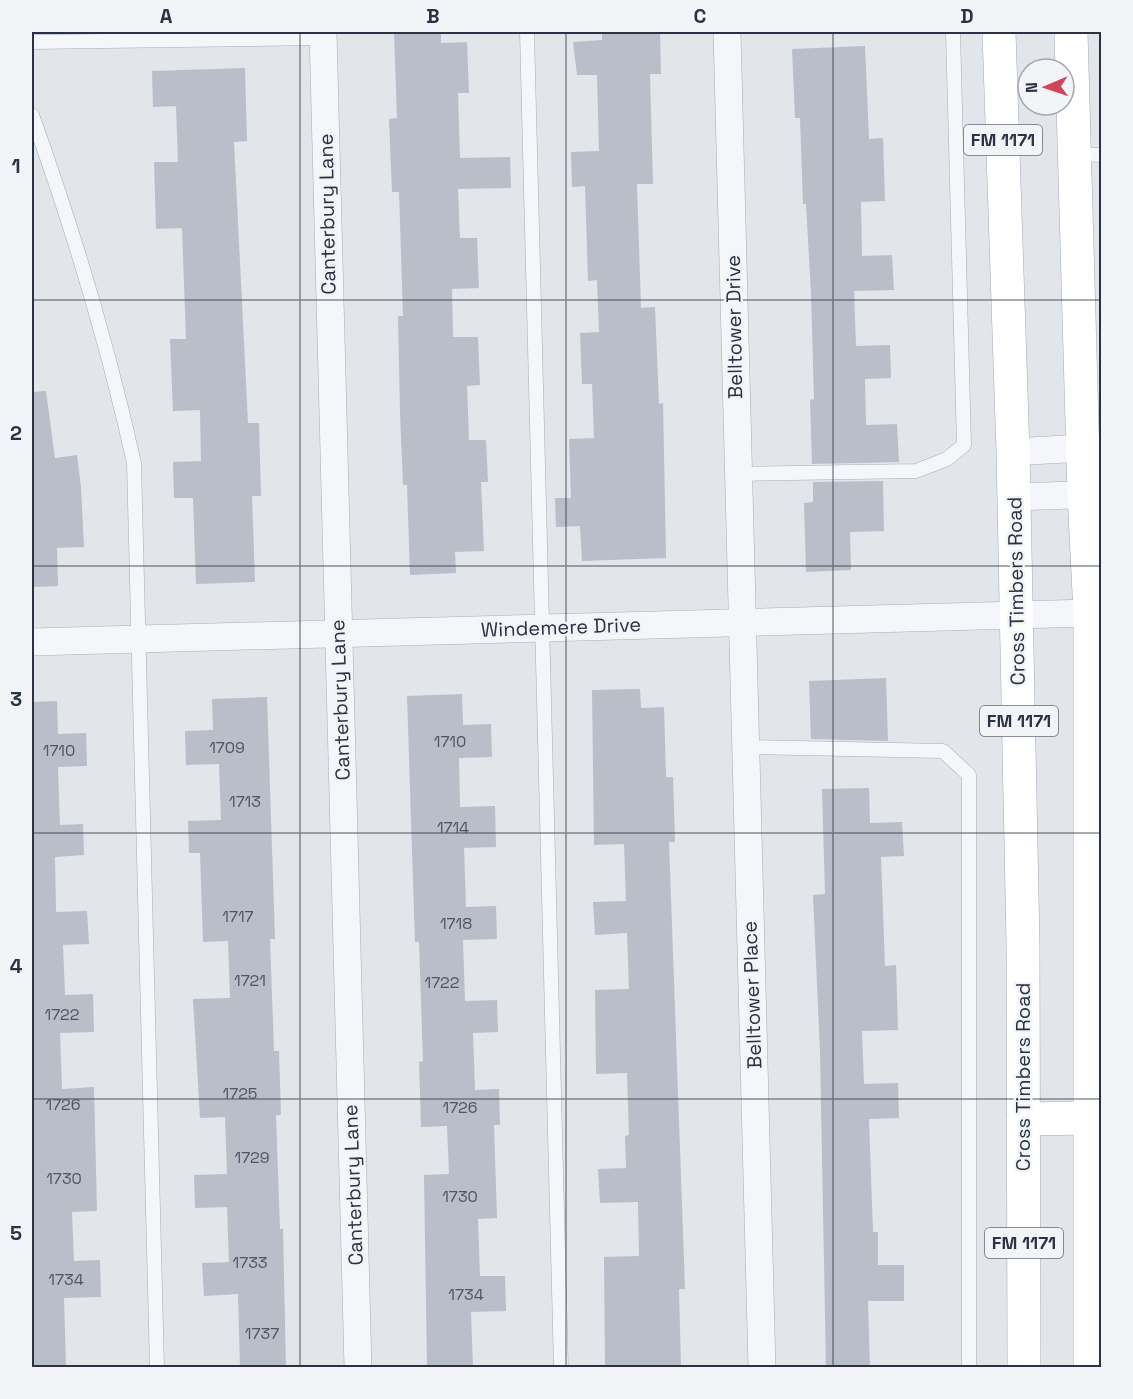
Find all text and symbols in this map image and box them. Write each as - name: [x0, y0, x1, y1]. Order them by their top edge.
- text: A: [160, 3, 173, 29]
- text: B: [426, 3, 440, 29]
- text: C: [694, 3, 707, 29]
- text: D: [960, 3, 974, 29]
- north arrow: [1016, 57, 1076, 117]
- text: N: [1021, 82, 1042, 93]
- road number: FM 1171: [964, 125, 1042, 155]
- street label: Canterbury Lane: [313, 133, 341, 295]
- text: 1: [11, 153, 21, 179]
- street label: Belltower Drive: [720, 255, 748, 399]
- text: 2: [10, 420, 22, 446]
- street label: Cross Timbers Road: [1001, 496, 1031, 686]
- street label: Windemere Drive: [480, 611, 642, 643]
- street label: Canterbury Lane: [324, 619, 356, 781]
- text: 3: [10, 686, 22, 712]
- road number: FM 1171: [980, 706, 1058, 736]
- house number: 1710: [434, 731, 466, 752]
- house number: 1709: [209, 737, 245, 758]
- house number: 1710: [43, 740, 75, 761]
- house number: 1713: [229, 791, 261, 812]
- house number: 1714: [437, 817, 469, 838]
- house number: 1717: [222, 906, 254, 927]
- house number: 1718: [440, 913, 472, 934]
- street label: Belltower Place: [736, 921, 768, 1069]
- text: 4: [10, 953, 23, 979]
- house number: 1721: [234, 970, 266, 991]
- house number: 1722: [425, 972, 459, 993]
- street label: Cross Timbers Road: [1010, 983, 1036, 1171]
- house number: 1722: [45, 1004, 79, 1025]
- house number: 1725: [223, 1083, 257, 1104]
- house number: 1726: [46, 1094, 81, 1115]
- house number: 1726: [443, 1097, 478, 1118]
- street label: Canterbury Lane: [337, 1104, 369, 1266]
- house number: 1729: [235, 1147, 269, 1168]
- house number: 1730: [46, 1168, 82, 1189]
- house number: 1730: [442, 1186, 478, 1207]
- text: 5: [10, 1220, 22, 1246]
- road number: FM 1171: [985, 1228, 1063, 1258]
- house number: 1733: [232, 1252, 268, 1273]
- house number: 1734: [48, 1269, 84, 1290]
- house number: 1734: [448, 1284, 484, 1305]
- house number: 1737: [245, 1323, 279, 1344]

